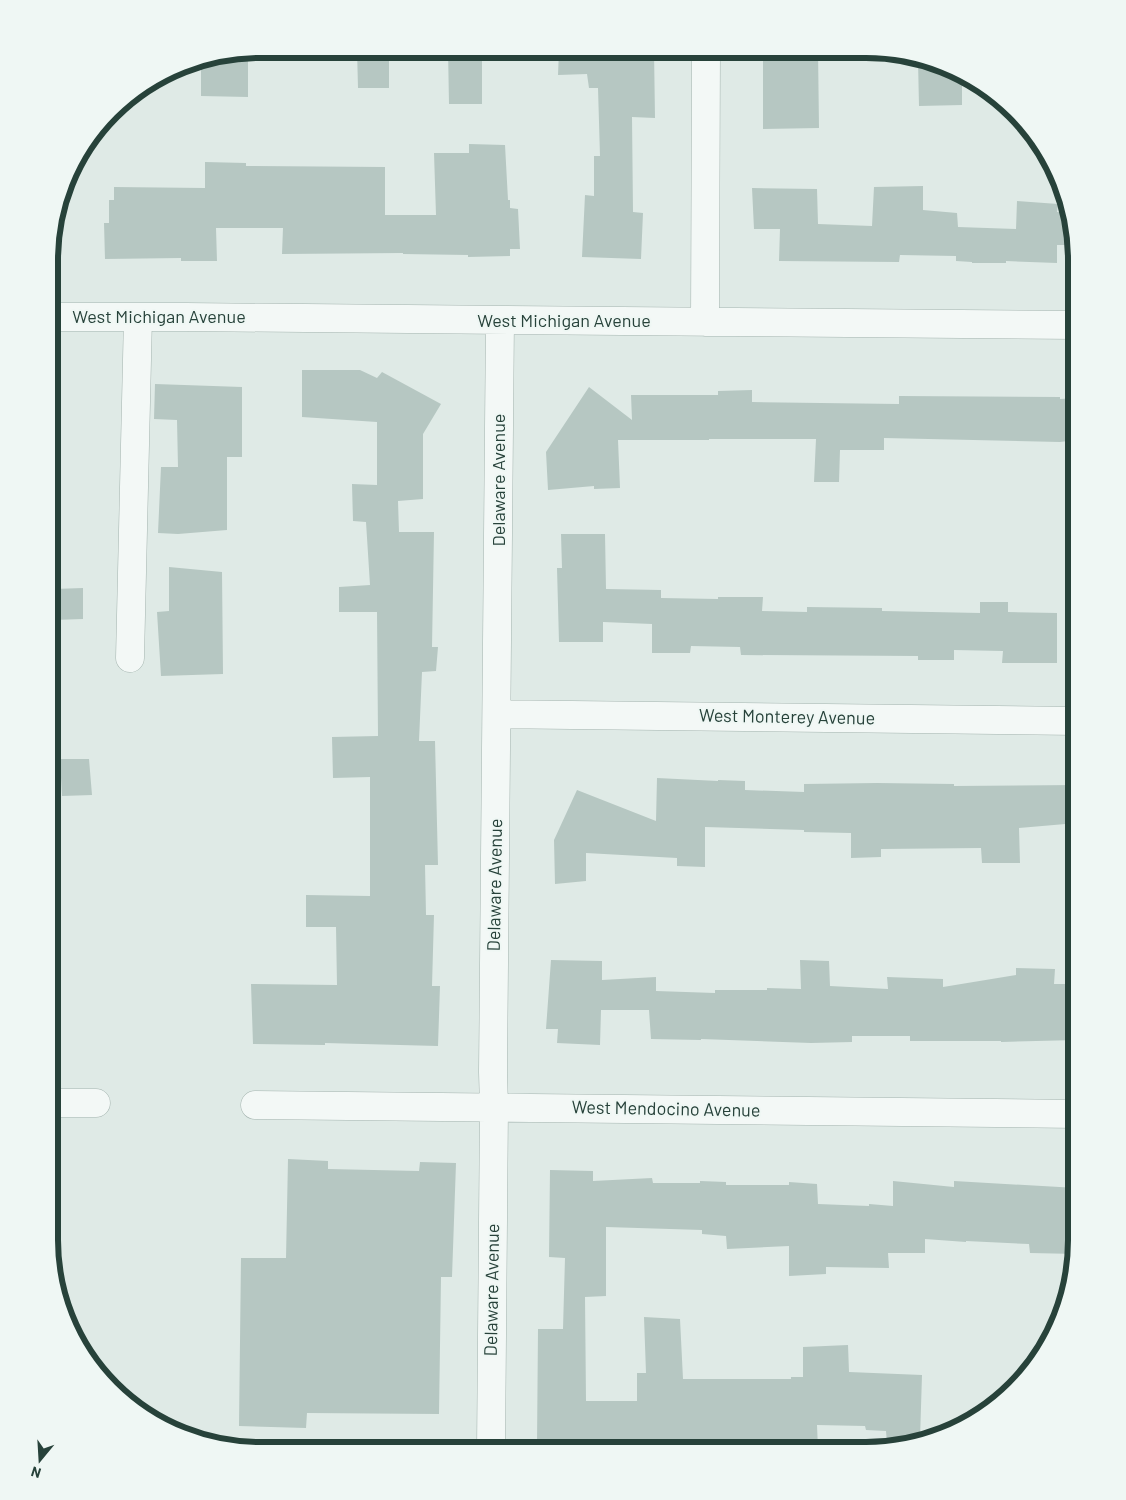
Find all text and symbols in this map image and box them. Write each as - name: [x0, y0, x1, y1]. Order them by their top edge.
- street label: West Michigan Avenue: [72, 305, 246, 327]
- street label: West Michigan Avenue: [477, 309, 651, 331]
- street label: Delaware Avenue: [487, 414, 509, 546]
- street label: West Monterey Avenue: [699, 703, 875, 729]
- street label: Delaware Avenue: [482, 818, 506, 952]
- street label: West Mendocino Avenue: [571, 1095, 761, 1121]
- street label: Delaware Avenue: [479, 1223, 503, 1357]
- north arrow: [15, 1435, 65, 1485]
- text: N: [29, 1463, 43, 1482]

